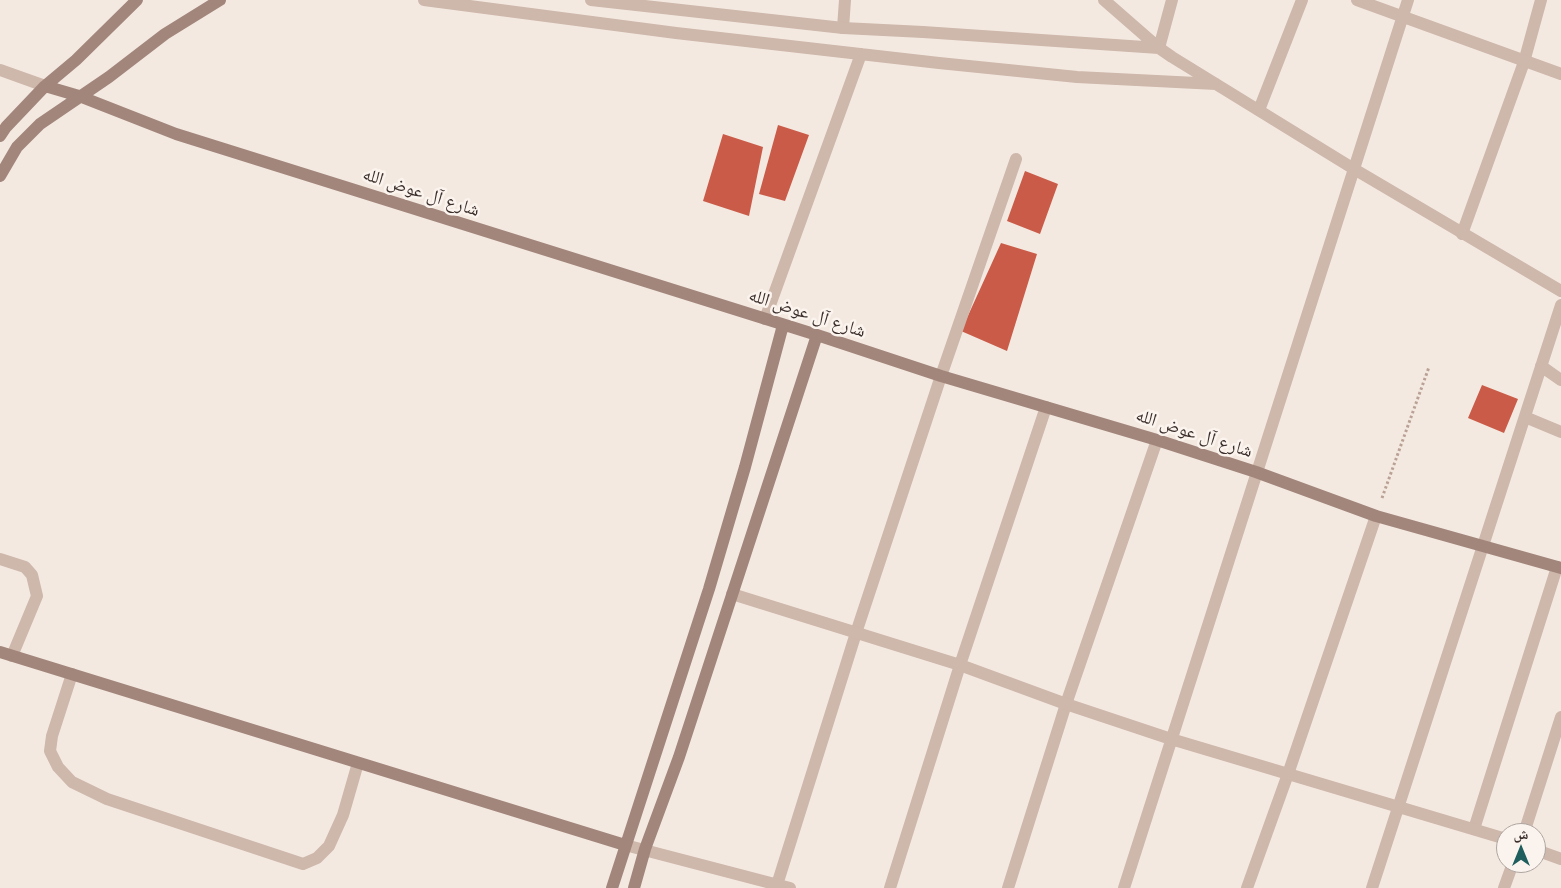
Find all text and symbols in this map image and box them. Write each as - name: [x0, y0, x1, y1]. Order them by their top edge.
- street label: شارع آل عوض الله: [360, 164, 482, 222]
- street label: شارع آل عوض الله: [746, 285, 868, 343]
- street label: شارع آل عوض الله: [1133, 405, 1255, 463]
- north arrow: [1496, 823, 1546, 873]
- text: ش: [1514, 825, 1528, 843]

